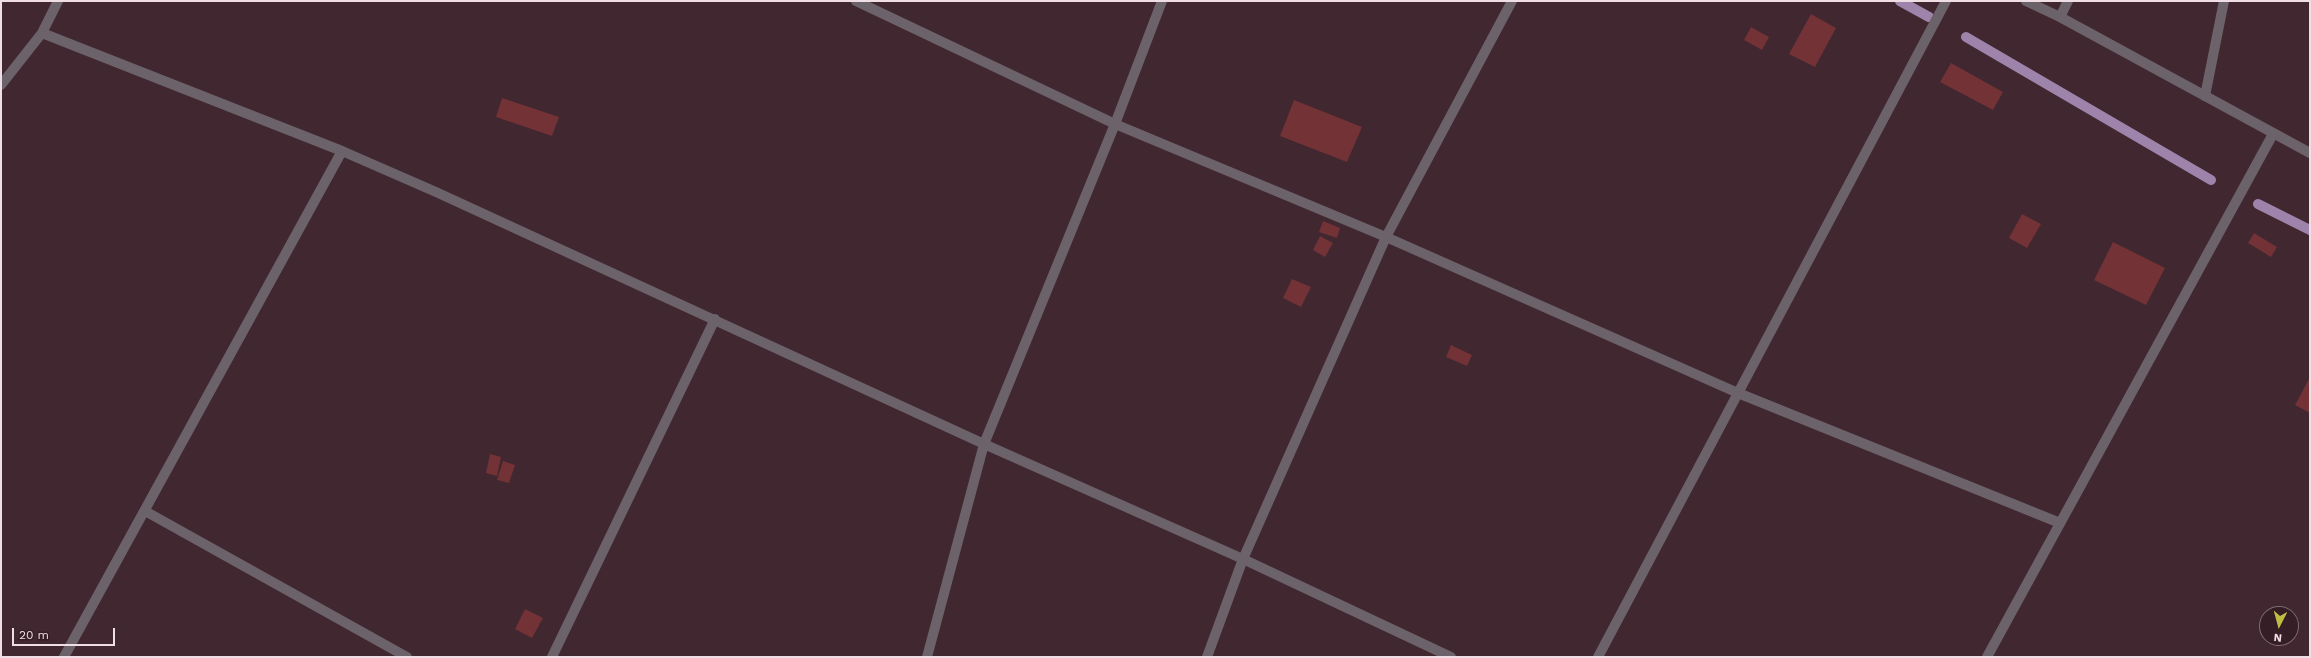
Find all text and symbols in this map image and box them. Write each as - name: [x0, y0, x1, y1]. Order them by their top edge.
- north arrow: [2259, 606, 2299, 646]
- scale bar: [14, 620, 117, 646]
- text: 20 m: [19, 628, 49, 642]
- text: N: [2273, 631, 2283, 644]

